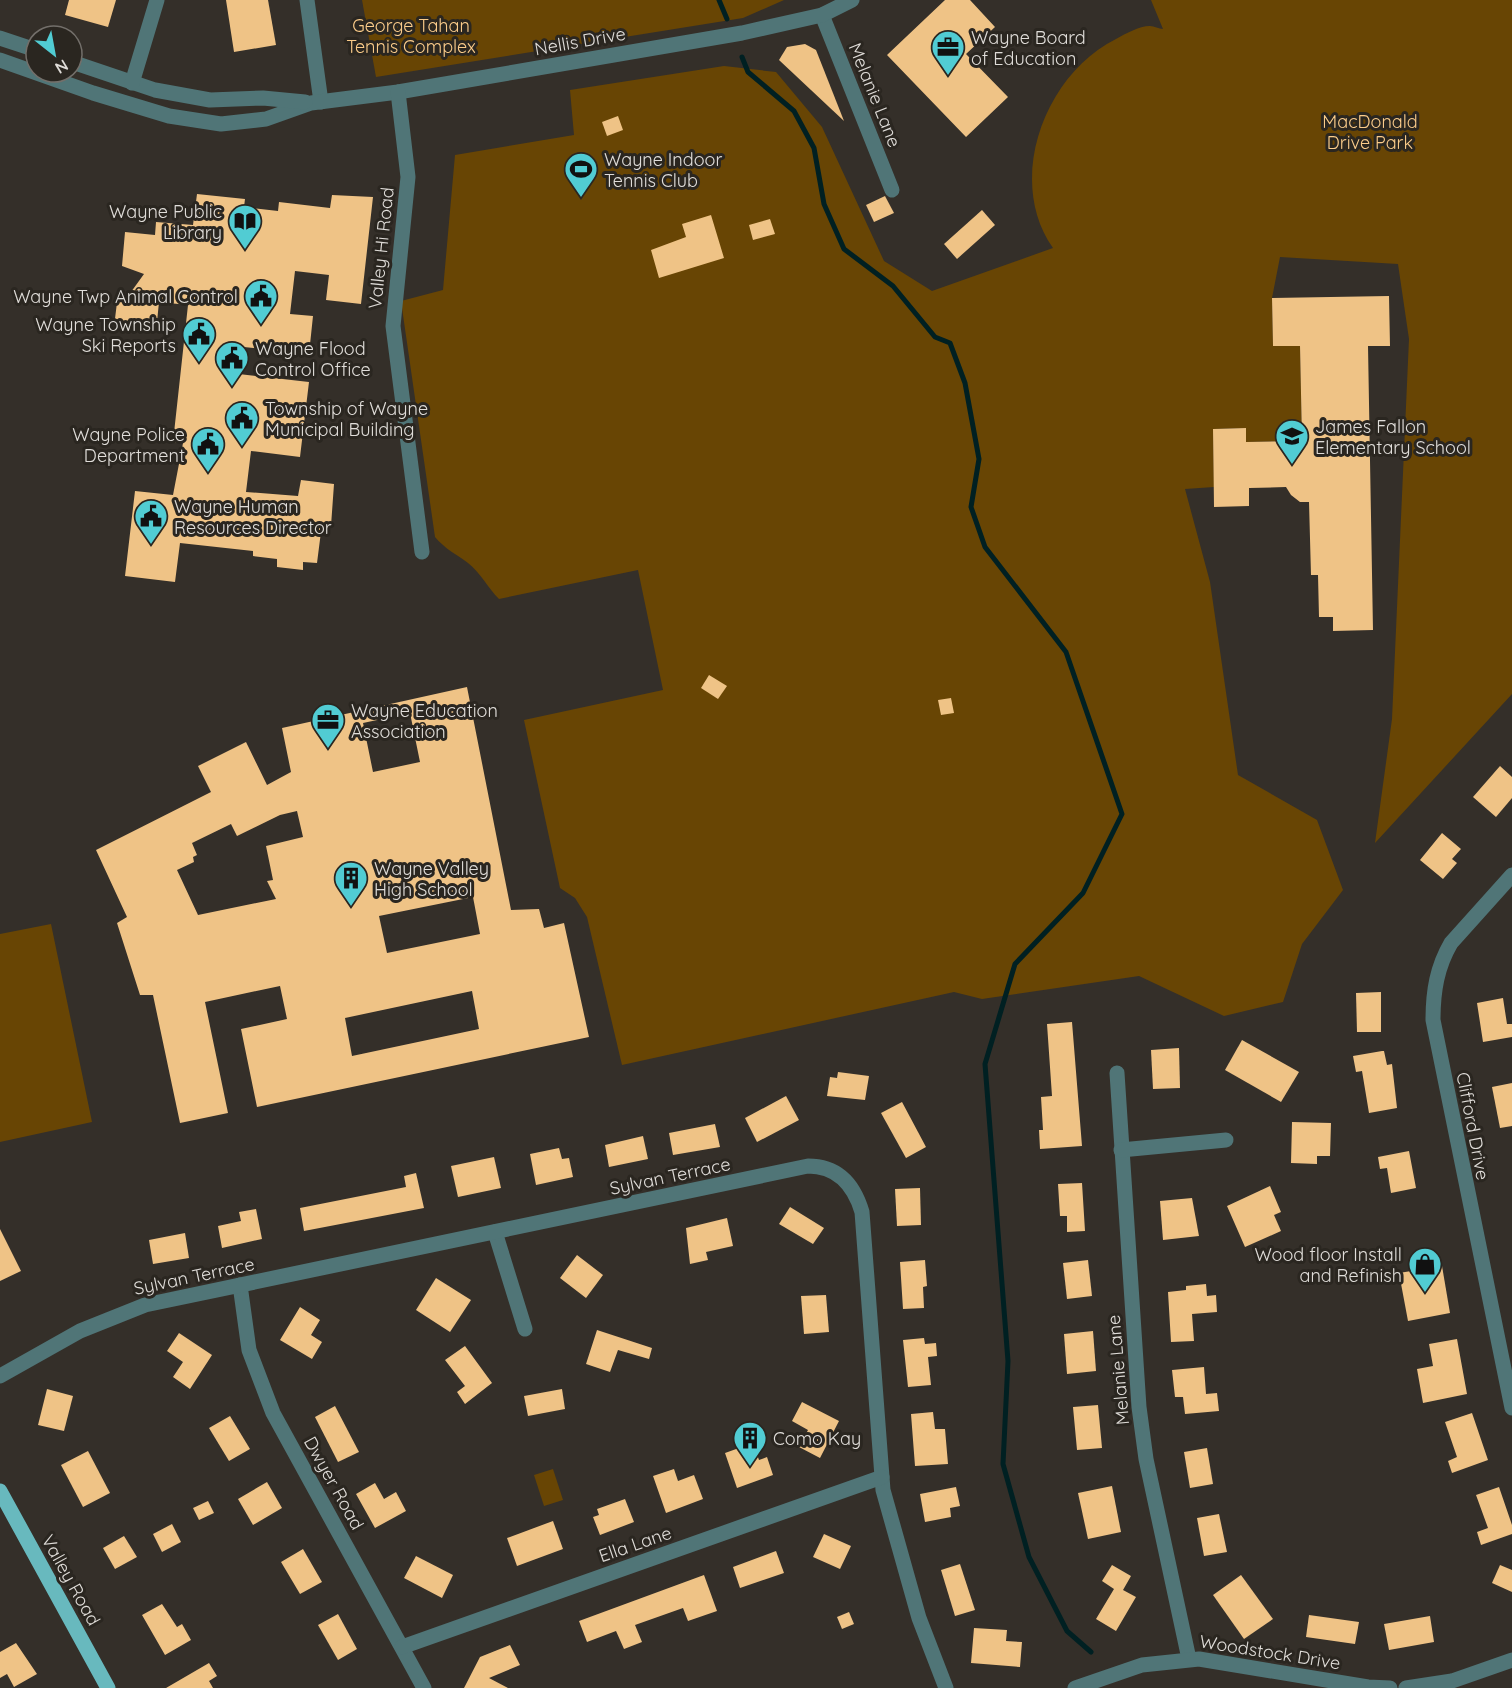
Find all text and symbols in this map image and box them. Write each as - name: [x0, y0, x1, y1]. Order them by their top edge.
- park label: George Tahan Tennis Complex: [346, 14, 476, 58]
- street label: Nellis Drive: [533, 22, 627, 60]
- north arrow: [24, 24, 84, 84]
- place label: Wayne Board of Education: [971, 26, 1086, 70]
- office icon: Wayne Board of Education: [930, 29, 966, 76]
- street label: Melanie Lane: [844, 39, 906, 151]
- text: N: [52, 55, 72, 78]
- park label: MacDonald Drive Park: [1322, 110, 1418, 154]
- place label: Wayne Indoor Tennis Club: [604, 148, 722, 192]
- sports icon: Wayne Indoor Tennis Club: [563, 151, 599, 198]
- street label: Valley Hi Road: [363, 186, 399, 310]
- place label: Wayne Public Library: [109, 200, 222, 244]
- library icon: Wayne Public Library: [227, 203, 263, 250]
- public building icon: Wayne Twp Animal Control: [243, 278, 279, 325]
- place label: Wayne Twp Animal Control: [13, 285, 238, 308]
- place label: Wayne Township Ski Reports: [35, 313, 176, 357]
- public building icon: Wayne Township Ski Reports: [181, 316, 217, 363]
- place label: Wayne Flood Control Office: [255, 337, 371, 381]
- public building icon: Wayne Flood Control Office: [214, 340, 250, 387]
- place label: Township of Wayne Municipal Building: [265, 397, 428, 441]
- public building icon: Township of Wayne Municipal Building: [224, 400, 260, 447]
- place label: James Fallon Elementary School: [1315, 415, 1471, 459]
- school or university icon: James Fallon Elementary School: [1274, 418, 1310, 465]
- place label: Wayne Police Department: [72, 423, 185, 467]
- public building icon: Wayne Police Department: [190, 426, 226, 473]
- place label: Wayne Human Resources Director: [174, 495, 332, 539]
- public building icon: Wayne Human Resources Director: [133, 498, 169, 545]
- place label: Wayne Education Association: [351, 699, 498, 743]
- office icon: Wayne Education Association: [310, 702, 346, 749]
- place label: Wayne Valley High School: [374, 857, 489, 901]
- building icon: Wayne Valley High School: [333, 860, 369, 907]
- street label: Clifford Drive: [1451, 1070, 1495, 1182]
- street label: Sylvan Terrace: [608, 1152, 732, 1200]
- place label: Wood floor Install and Refinish: [1254, 1243, 1402, 1287]
- shop icon: Wood floor Install and Refinish: [1407, 1246, 1443, 1293]
- street label: Sylvan Terrace: [132, 1252, 256, 1300]
- street label: Melanie Lane: [1102, 1314, 1134, 1426]
- building icon: Como Kay: [732, 1420, 768, 1467]
- place label: Como Kay: [773, 1427, 861, 1450]
- street label: Dwyer Road: [299, 1432, 369, 1534]
- street label: Ella Lane: [596, 1521, 674, 1567]
- street label: Valley Road: [37, 1530, 105, 1630]
- street label: Woodstock Drive: [1198, 1630, 1342, 1674]

